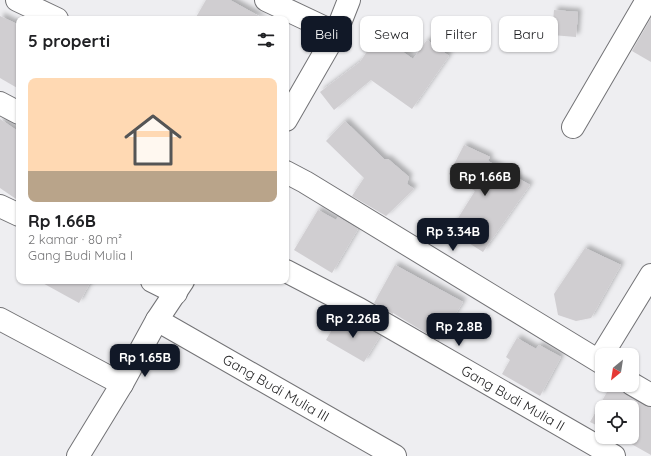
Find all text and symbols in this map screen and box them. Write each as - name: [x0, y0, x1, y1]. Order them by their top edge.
- chip: Beli: [301, 16, 352, 52]
- chip: Sewa: [360, 16, 423, 52]
- chip: Filter: [431, 16, 491, 52]
- chip: Baru: [499, 16, 558, 52]
- icon: filters: [255, 29, 277, 51]
- text: 5 properti: [28, 30, 110, 51]
- icon: home: [117, 104, 189, 176]
- pin: Rp 1.66B: [444, 163, 526, 197]
- text: Rp 1.66B: [459, 168, 511, 184]
- text: Rp 1.66B: [28, 210, 96, 231]
- pin: Rp 3.34B: [412, 218, 494, 252]
- text: Rp 3.34B: [426, 223, 480, 239]
- text: 2 kamar · 80 m²: [28, 231, 122, 247]
- text: Gang Budi Mulia I: [28, 247, 133, 263]
- pin: Rp 2.26B: [312, 305, 394, 339]
- text: Rp 2.26B: [326, 310, 380, 326]
- pin: Rp 2.8B: [422, 313, 496, 347]
- text: Rp 2.8B: [435, 318, 483, 334]
- pin: Rp 1.65B: [104, 344, 186, 378]
- north arrow: [595, 348, 639, 392]
- map controls: [595, 348, 639, 444]
- text: Rp 1.65B: [119, 349, 171, 365]
- street label: Gang Budi Mulia III: [220, 350, 332, 426]
- street label: Gang Budi Mulia II: [458, 361, 568, 435]
- button: locate: [595, 400, 639, 444]

